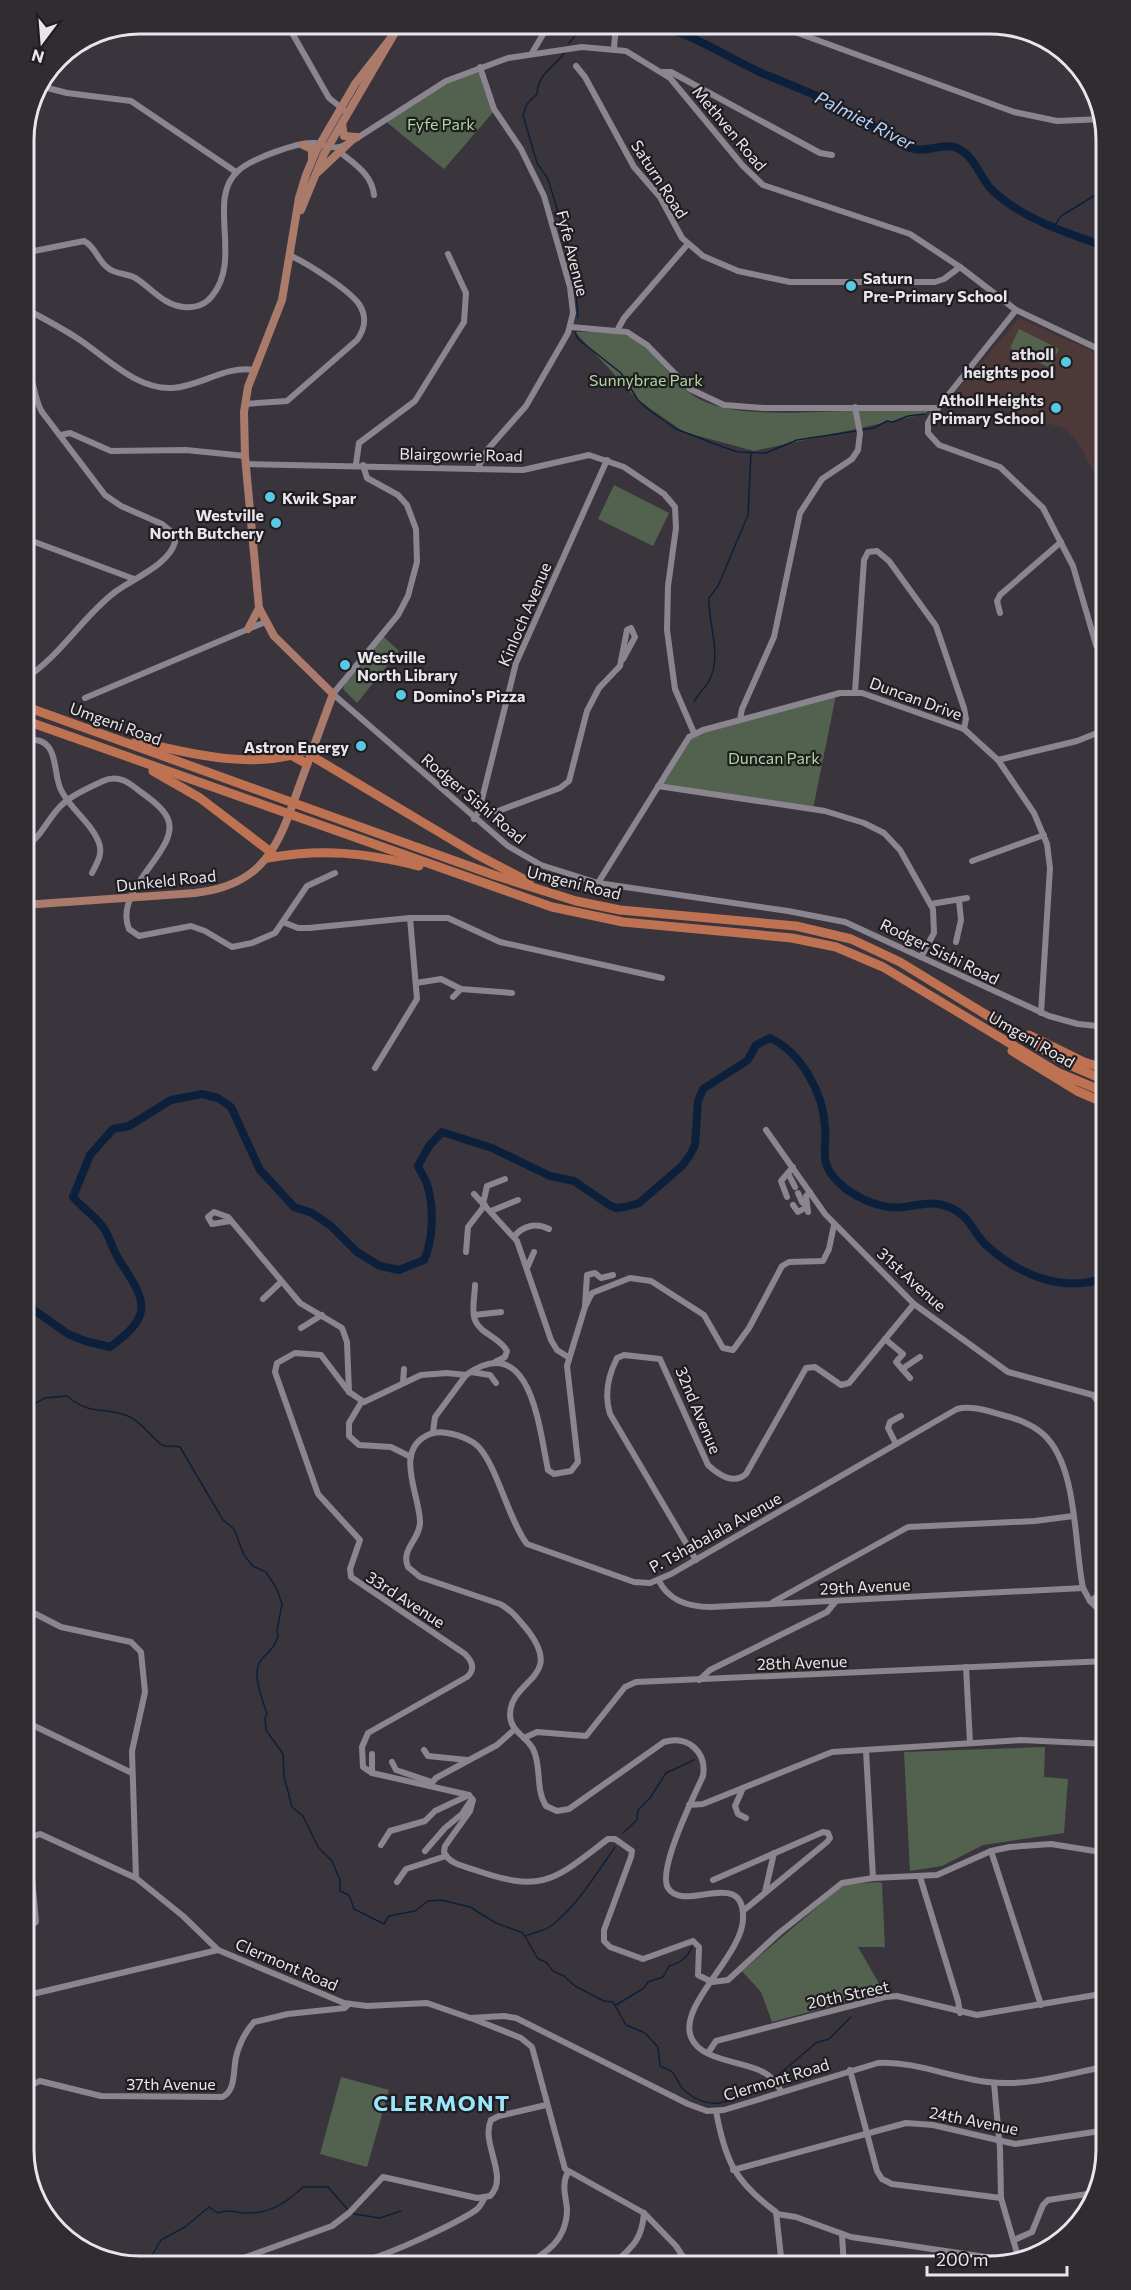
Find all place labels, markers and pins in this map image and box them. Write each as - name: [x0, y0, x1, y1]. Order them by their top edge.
- place label: Saturn Pre-Primary School: [863, 268, 1007, 305]
- marker: Saturn Pre-Primary School: [844, 279, 858, 293]
- place label: atholl heights pool: [964, 344, 1054, 381]
- marker: atholl heights pool: [1059, 355, 1073, 369]
- place label: Atholl Heights Primary School: [932, 390, 1044, 427]
- marker: Atholl Heights Primary School: [1049, 401, 1063, 415]
- place label: Kwik Spar: [282, 488, 357, 507]
- marker: Kwik Spar: [263, 490, 277, 504]
- place label: Westville North Butchery: [150, 505, 264, 542]
- marker: Westville North Butchery: [269, 516, 283, 530]
- place label: Westville North Library: [357, 647, 458, 684]
- marker: Westville North Library: [338, 658, 352, 672]
- place label: Domino's Pizza: [413, 686, 525, 705]
- marker: Domino's Pizza: [394, 688, 408, 702]
- place label: Astron Energy: [244, 737, 349, 756]
- marker: Astron Energy: [354, 739, 368, 753]

